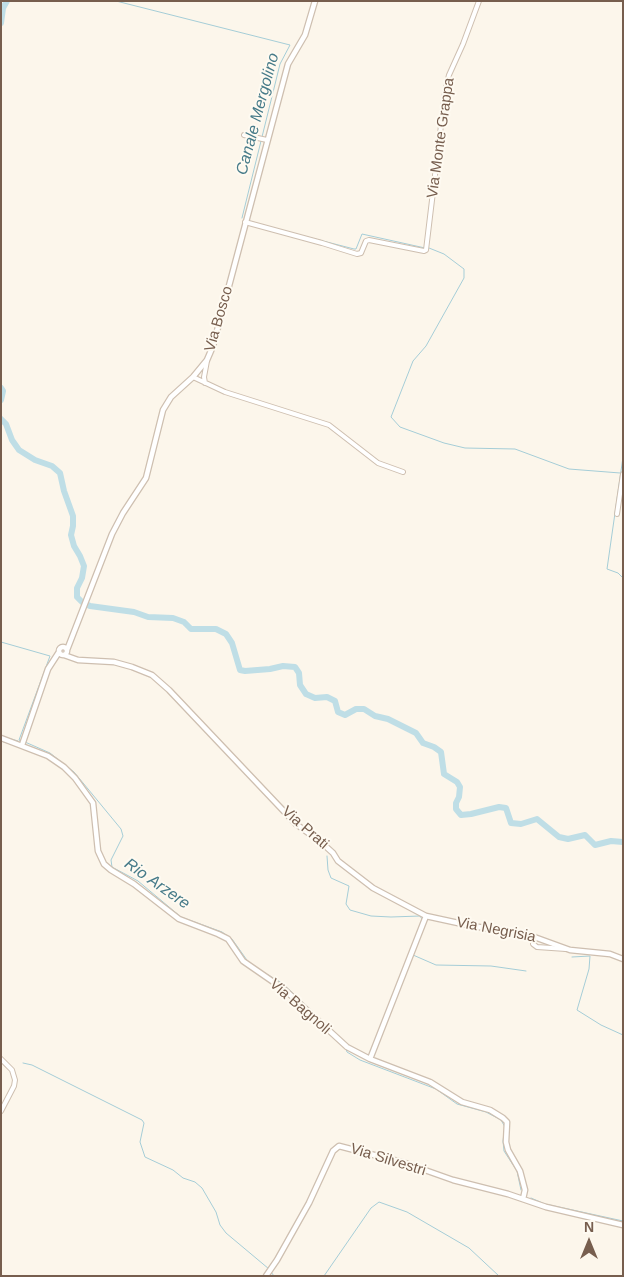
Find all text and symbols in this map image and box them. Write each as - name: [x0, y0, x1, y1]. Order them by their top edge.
- water label: Canale Mergolino: [232, 51, 284, 177]
- street label: Via Monte Grappa: [424, 77, 458, 199]
- street label: Via Bosco: [201, 284, 237, 354]
- street label: Via Prati: [278, 803, 332, 853]
- water label: Rio Arzere: [121, 854, 193, 914]
- street label: Via Negrisia: [455, 913, 537, 947]
- street label: Via Bagnoli: [266, 975, 334, 1039]
- street label: Via Silvestri: [348, 1140, 428, 1180]
- north arrow: [564, 1217, 614, 1267]
- text: N: [584, 1219, 594, 1235]

